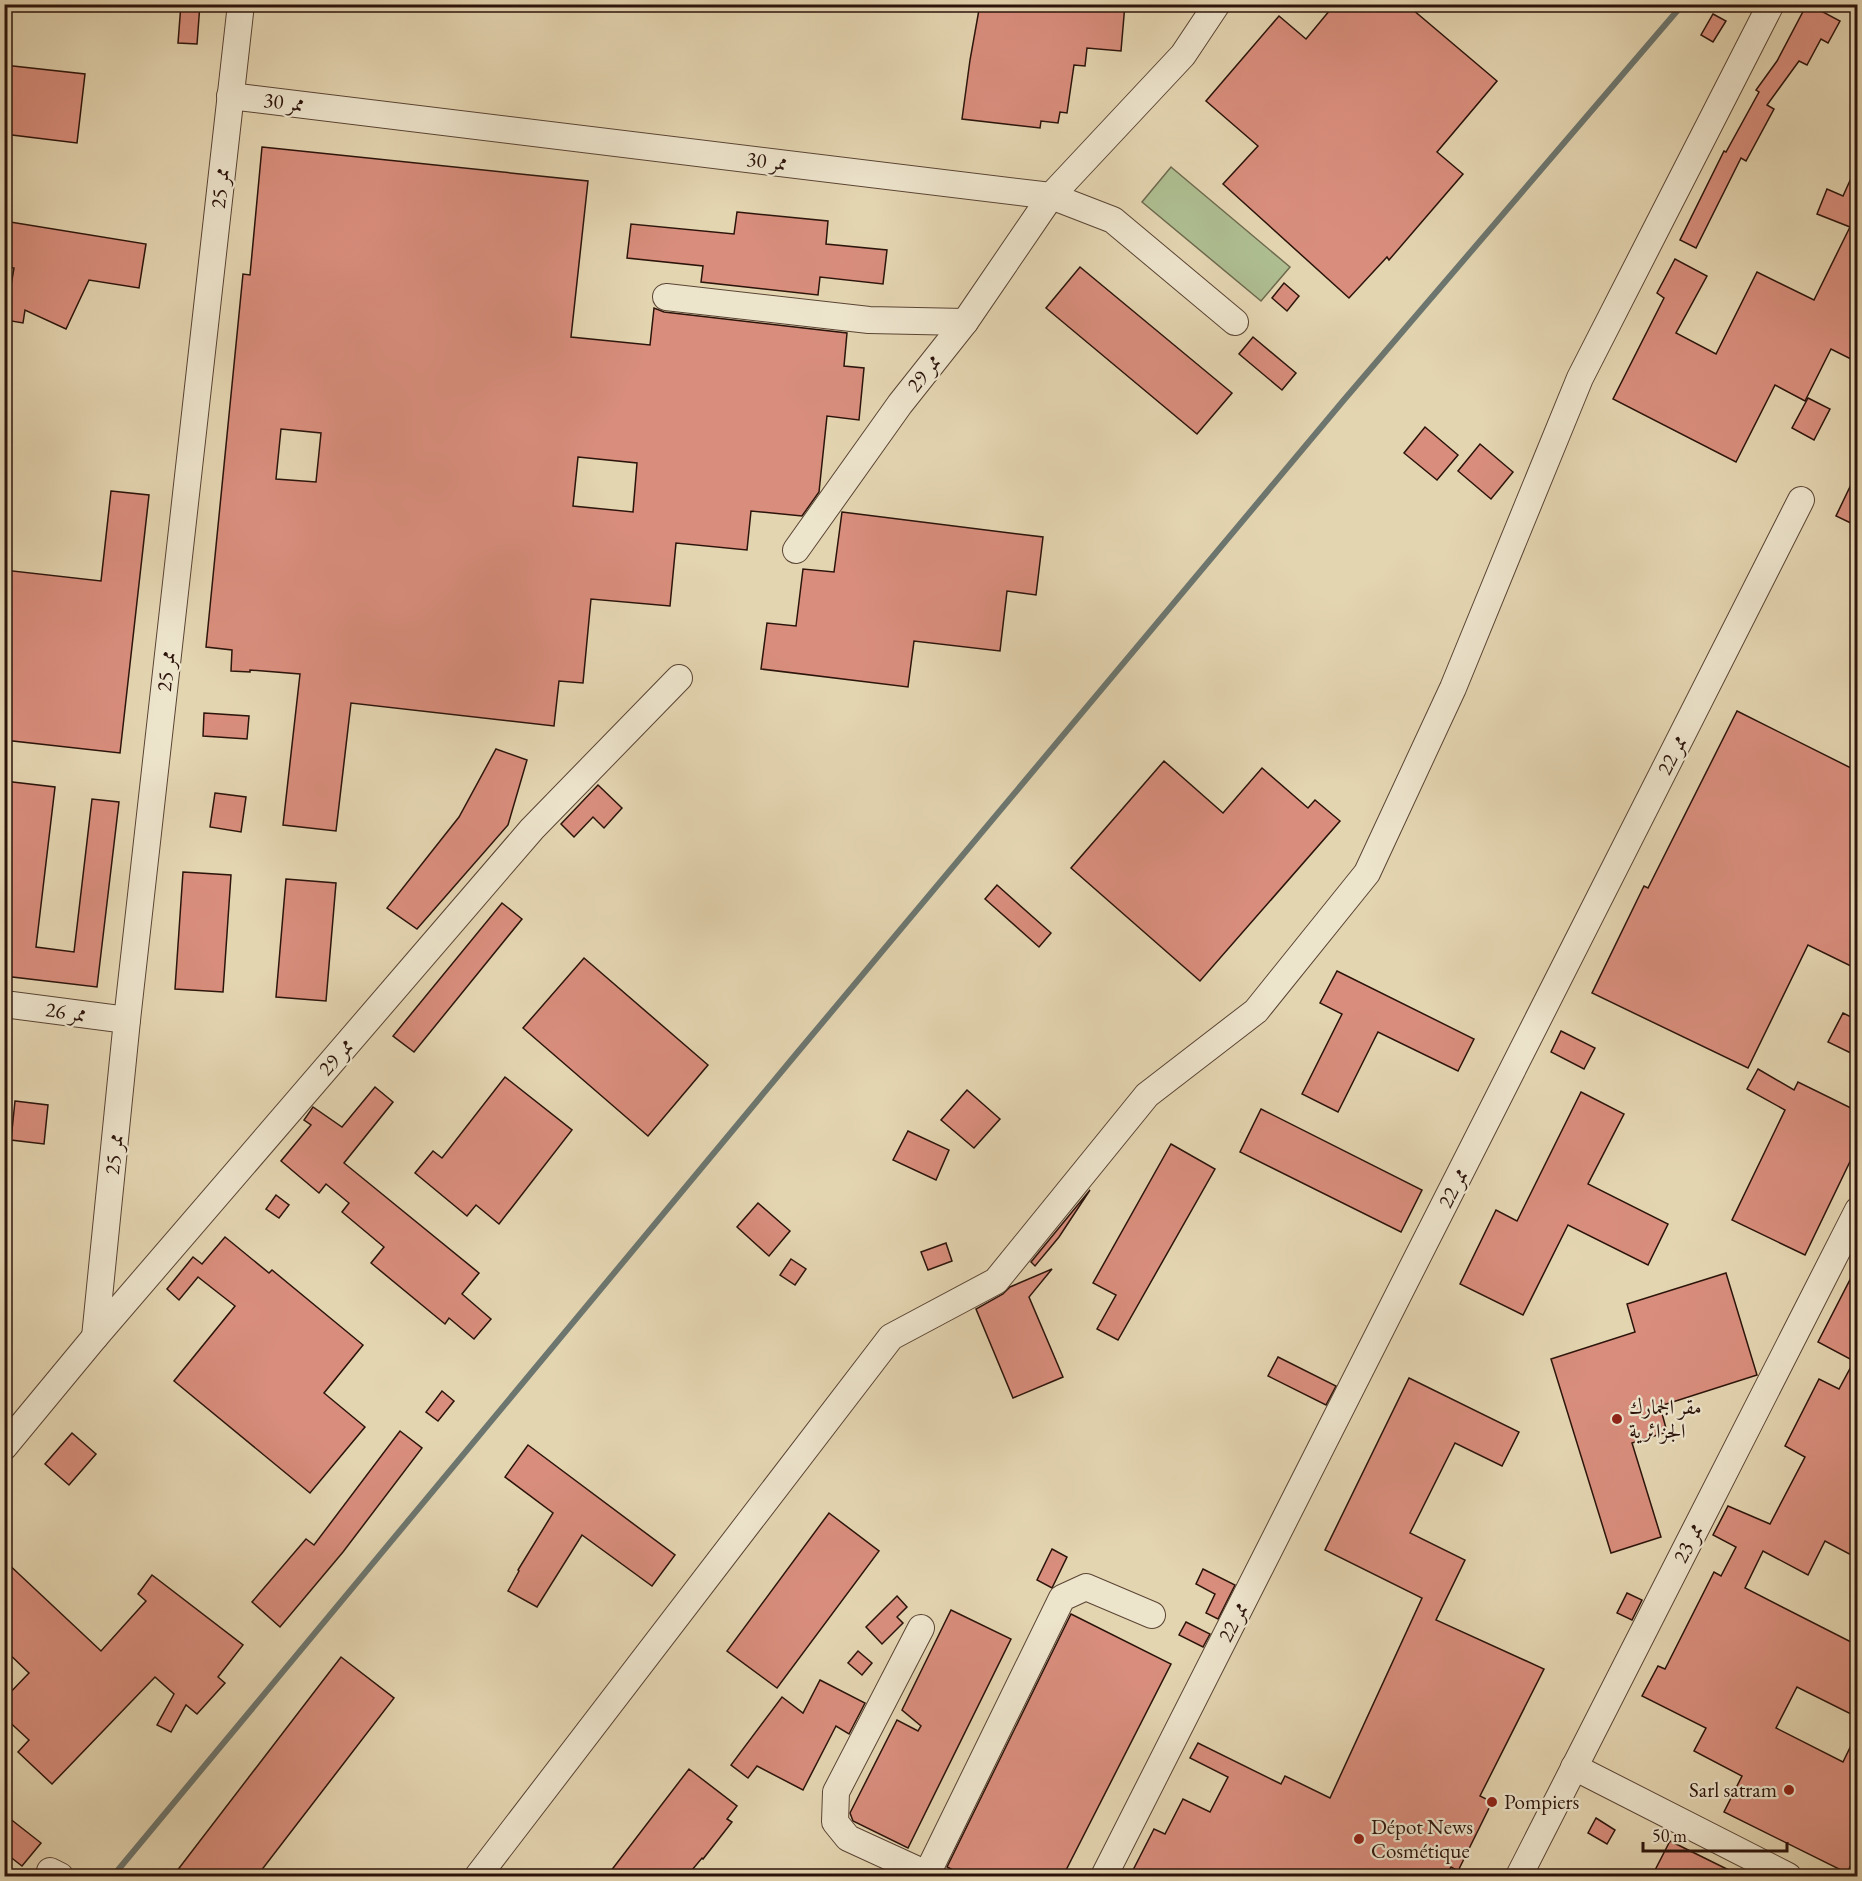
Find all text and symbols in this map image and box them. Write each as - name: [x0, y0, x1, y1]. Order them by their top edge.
- street label: ممر 30: [262, 86, 306, 117]
- street label: ممر 30: [745, 145, 789, 176]
- street label: ممر 25: [204, 166, 235, 210]
- street label: ممر 29: [900, 348, 947, 397]
- street label: ممر 25: [150, 649, 181, 693]
- street label: ممر 22: [1650, 730, 1693, 779]
- street label: ممر 26: [44, 995, 88, 1028]
- street label: ممر 29: [312, 1032, 359, 1081]
- street label: ممر 25: [98, 1132, 129, 1176]
- street label: ممر 22: [1431, 1163, 1474, 1212]
- place label: مقر الجمارك الجزائرية: [1629, 1393, 1702, 1444]
- marker: مقر الجمارك الجزائرية: [1610, 1412, 1624, 1426]
- street label: ممر 23: [1666, 1518, 1709, 1567]
- street label: ممر 22: [1211, 1597, 1254, 1646]
- place label: Sarl satram: [1689, 1776, 1777, 1803]
- marker: Sarl satram: [1782, 1783, 1796, 1797]
- place label: Pompiers: [1504, 1788, 1580, 1815]
- marker: Pompiers: [1485, 1795, 1499, 1809]
- place label: Dépot News Cosmétique: [1371, 1813, 1473, 1864]
- scale bar: [1643, 1815, 1787, 1853]
- text: 50 m: [1652, 1824, 1687, 1847]
- marker: Dépot News Cosmétique: [1352, 1832, 1366, 1846]

